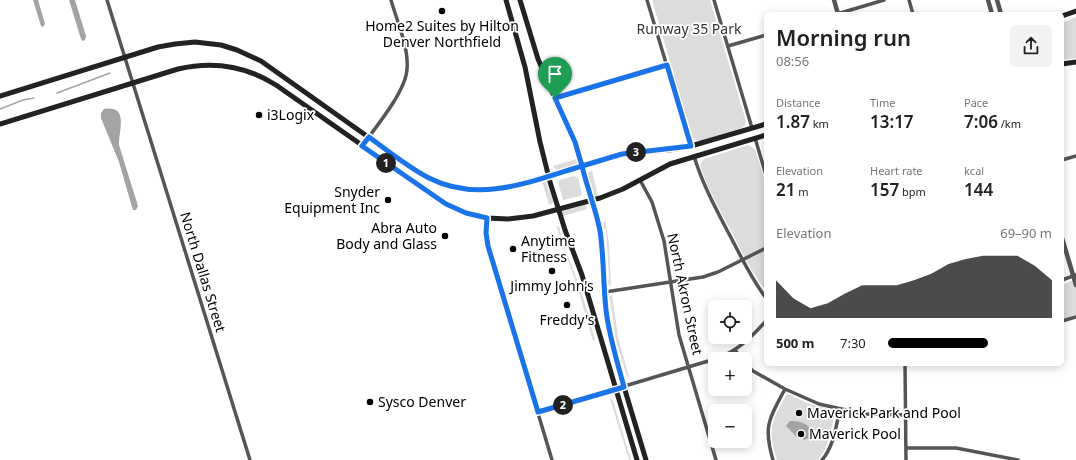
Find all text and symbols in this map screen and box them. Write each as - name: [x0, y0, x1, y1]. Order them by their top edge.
- marker: Home2 Suites by Hilton Denver Northfield: [437, 6, 447, 16]
- place label: Home2 Suites by Hilton Denver Northfield: [365, 16, 519, 51]
- park label: Runway 35 Park: [637, 19, 742, 38]
- text: Morning run: [776, 22, 911, 52]
- button: share: [1010, 25, 1052, 67]
- text: 08:56: [776, 52, 809, 70]
- pin: [538, 57, 572, 98]
- icon: arrive: [544, 63, 566, 85]
- text: Distance: [776, 95, 821, 110]
- text: Time: [870, 95, 895, 110]
- text: Pace: [964, 95, 988, 110]
- place label: i3Logix: [267, 105, 315, 124]
- marker: i3Logix: [254, 110, 264, 120]
- text: 1.87: [776, 110, 810, 133]
- text: 13:17: [870, 110, 914, 133]
- text: 7:06: [964, 110, 998, 133]
- text: km: [810, 116, 829, 131]
- text: /km: [998, 116, 1021, 131]
- pin: 3: [626, 142, 646, 162]
- text: 3: [633, 144, 639, 159]
- pin: 1: [376, 153, 396, 173]
- text: 1: [383, 155, 389, 170]
- text: Elevation: [776, 163, 823, 178]
- text: Heart rate: [870, 163, 923, 178]
- text: kcal: [964, 163, 984, 178]
- text: 21: [776, 178, 795, 201]
- text: 157: [870, 178, 899, 201]
- text: 144: [964, 178, 993, 201]
- place label: Snyder Equipment Inc: [284, 182, 380, 217]
- text: m: [795, 184, 809, 199]
- text: bpm: [899, 184, 926, 199]
- marker: Snyder Equipment Inc: [383, 195, 393, 205]
- street label: North Dallas Street: [176, 209, 231, 334]
- place label: Abra Auto Body and Glass: [336, 218, 437, 253]
- text: Elevation: [776, 224, 832, 242]
- text: 69–90 m: [1000, 224, 1052, 242]
- marker: Abra Auto Body and Glass: [440, 231, 450, 241]
- place label: Anytime Fitness: [521, 231, 575, 266]
- street label: North Akron Street: [663, 231, 708, 357]
- marker: Anytime Fitness: [508, 244, 518, 254]
- marker: Jimmy John's: [547, 266, 557, 276]
- place label: Jimmy John's: [508, 276, 594, 295]
- marker: Freddy's: [562, 300, 572, 310]
- map controls: [708, 300, 752, 448]
- button: locate: [708, 300, 752, 344]
- place label: Freddy's: [539, 310, 595, 329]
- text: 500 m: [776, 334, 814, 352]
- text: 7:30: [840, 334, 866, 352]
- button: +: [708, 352, 752, 396]
- place label: Sysco Denver: [378, 392, 466, 411]
- pin: 2: [553, 395, 573, 415]
- marker: Sysco Denver: [365, 397, 375, 407]
- text: 2: [560, 397, 566, 412]
- place label: Maverick Park and Pool: [807, 403, 961, 422]
- button: −: [708, 404, 752, 448]
- marker: Maverick Park and Pool: [794, 408, 804, 418]
- place label: Maverick Pool: [809, 424, 901, 443]
- marker: Maverick Pool: [796, 429, 806, 439]

